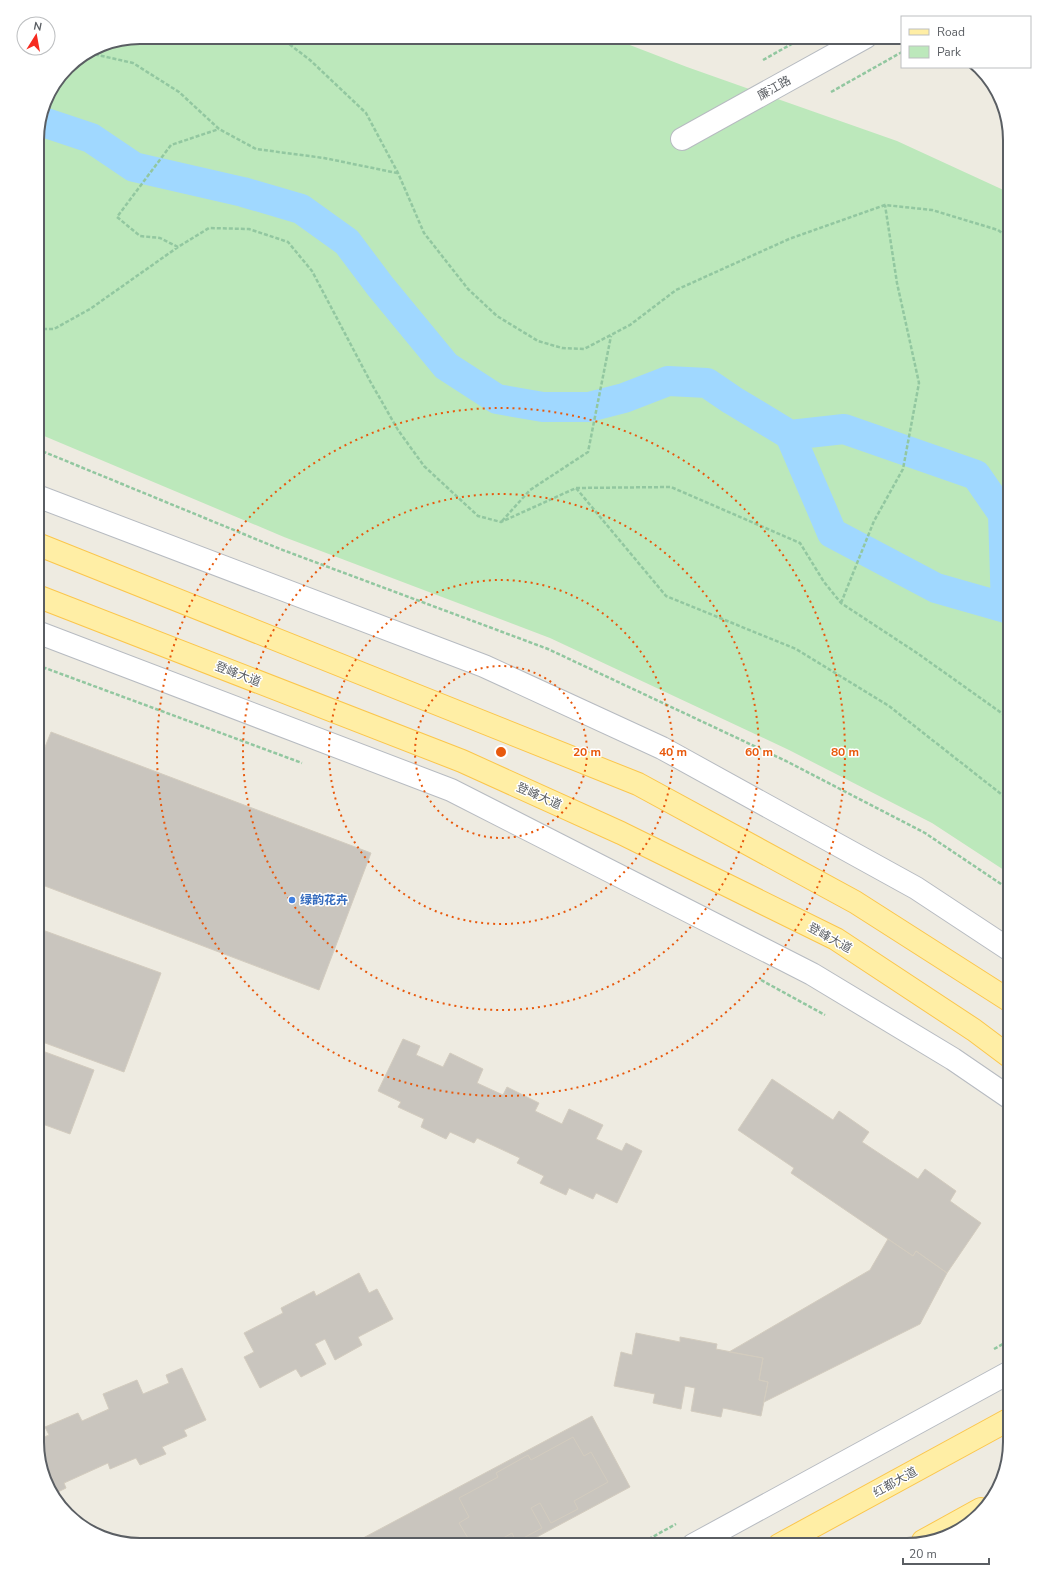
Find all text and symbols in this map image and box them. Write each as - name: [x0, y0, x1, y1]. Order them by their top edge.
- north arrow: [16, 16, 56, 56]
- legend: [901, 16, 1031, 68]
- text: N: [32, 19, 43, 35]
- text: Road: [937, 24, 965, 40]
- text: Park: [937, 44, 962, 60]
- street label: 廉江路: [754, 72, 794, 104]
- street label: 登峰大道: [213, 658, 263, 690]
- text: 20 m: [573, 744, 601, 760]
- text: 40 m: [659, 744, 687, 760]
- text: 60 m: [745, 744, 773, 760]
- text: 80 m: [831, 744, 859, 760]
- centre of rings: [494, 745, 508, 759]
- street label: 登峰大道: [514, 779, 564, 813]
- place label: 绿韵花卉: [300, 892, 348, 908]
- marker: 绿韵花卉: [287, 895, 297, 905]
- street label: 登峰大道: [805, 919, 855, 957]
- street label: 红都大道: [870, 1463, 920, 1501]
- scale bar: [903, 1540, 989, 1566]
- text: 20 m: [909, 1546, 937, 1562]

